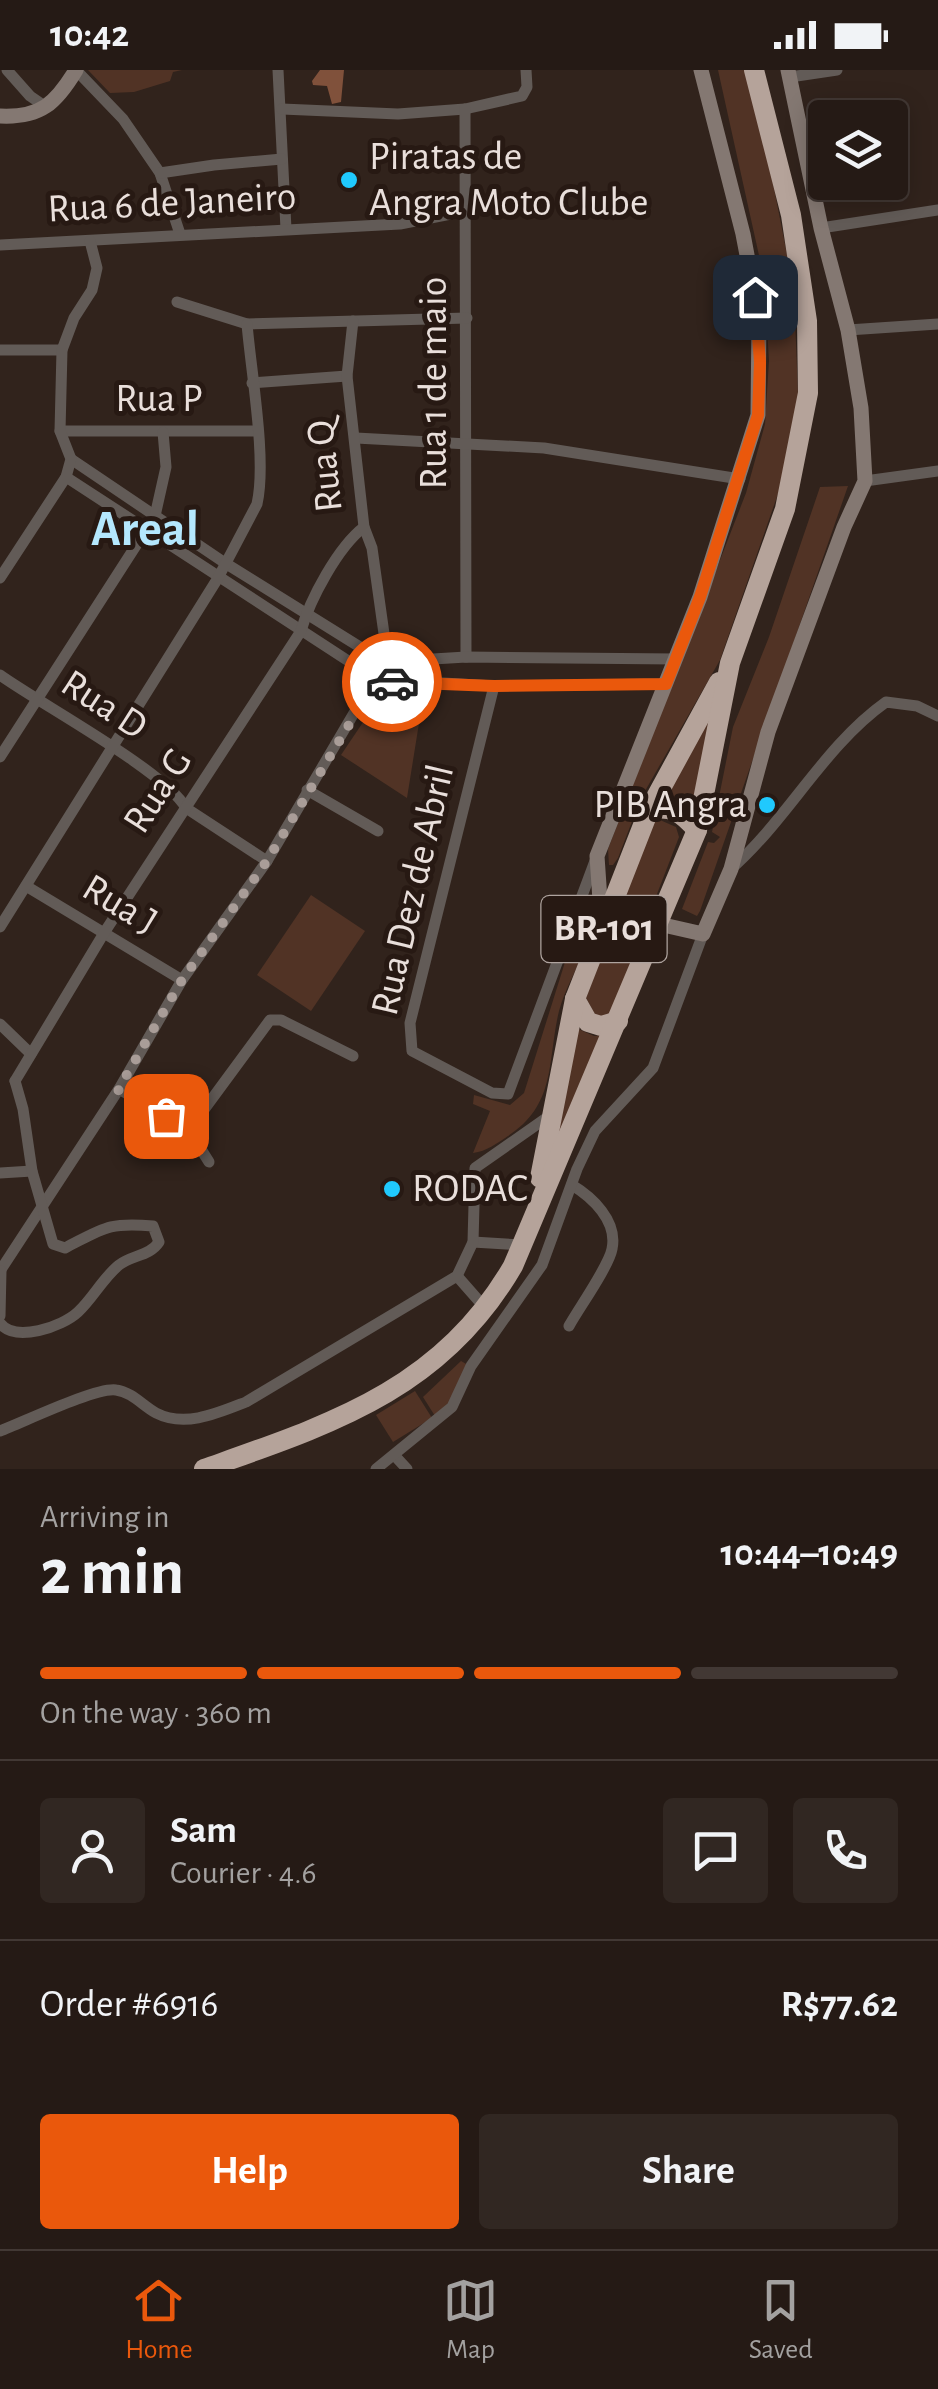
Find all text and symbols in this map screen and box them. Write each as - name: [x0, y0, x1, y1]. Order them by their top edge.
- text: 10:42: [50, 16, 129, 54]
- map controls: [808, 100, 908, 200]
- button: layers: [808, 100, 908, 200]
- place label: Piratas de Angra Moto Clube: [369, 137, 648, 223]
- marker: Piratas de Angra Moto Clube: [338, 169, 360, 191]
- street label: Rua 6 de Janeiro: [47, 177, 297, 229]
- pin: [713, 255, 798, 340]
- icon: home: [728, 270, 783, 325]
- street label: Rua 1 de maio: [414, 277, 454, 489]
- street label: Rua P: [115, 379, 203, 419]
- street label: Rua Q: [300, 414, 350, 514]
- district label: Areal: [91, 505, 199, 555]
- courier: [342, 632, 442, 732]
- icon: car: [365, 655, 420, 710]
- street label: Rua D: [54, 663, 154, 747]
- street label: Rua G: [116, 742, 200, 840]
- street label: Rua Dez de Abril: [365, 761, 461, 1019]
- place label: PIB Angra: [594, 785, 747, 825]
- marker: PIB Angra: [756, 794, 778, 816]
- street label: Rua J: [76, 867, 164, 943]
- road number: BR-101: [542, 896, 666, 962]
- pin: [124, 1074, 209, 1159]
- icon: bag: [139, 1089, 194, 1144]
- place label: RODAC: [412, 1169, 528, 1209]
- marker: RODAC: [381, 1178, 403, 1200]
- text: Arriving in: [40, 1501, 169, 1533]
- text: 10:44–10:49: [720, 1535, 898, 1573]
- text: 2 min: [40, 1541, 184, 1606]
- text: On the way · 360 m: [40, 1697, 272, 1729]
- button: person: [40, 1798, 145, 1903]
- button: chat: [663, 1798, 768, 1903]
- button: phone: [793, 1798, 898, 1903]
- text: Sam: [170, 1812, 237, 1850]
- text: Courier · 4.6: [170, 1857, 317, 1889]
- text: Order #6916: [40, 1986, 218, 2024]
- text: R$77.62: [781, 1986, 898, 2024]
- button: Help: [40, 2114, 459, 2229]
- button: Share: [479, 2114, 898, 2229]
- tab: Home: [125, 2273, 193, 2367]
- tab: Map: [443, 2273, 498, 2367]
- tab: Saved: [749, 2273, 813, 2367]

